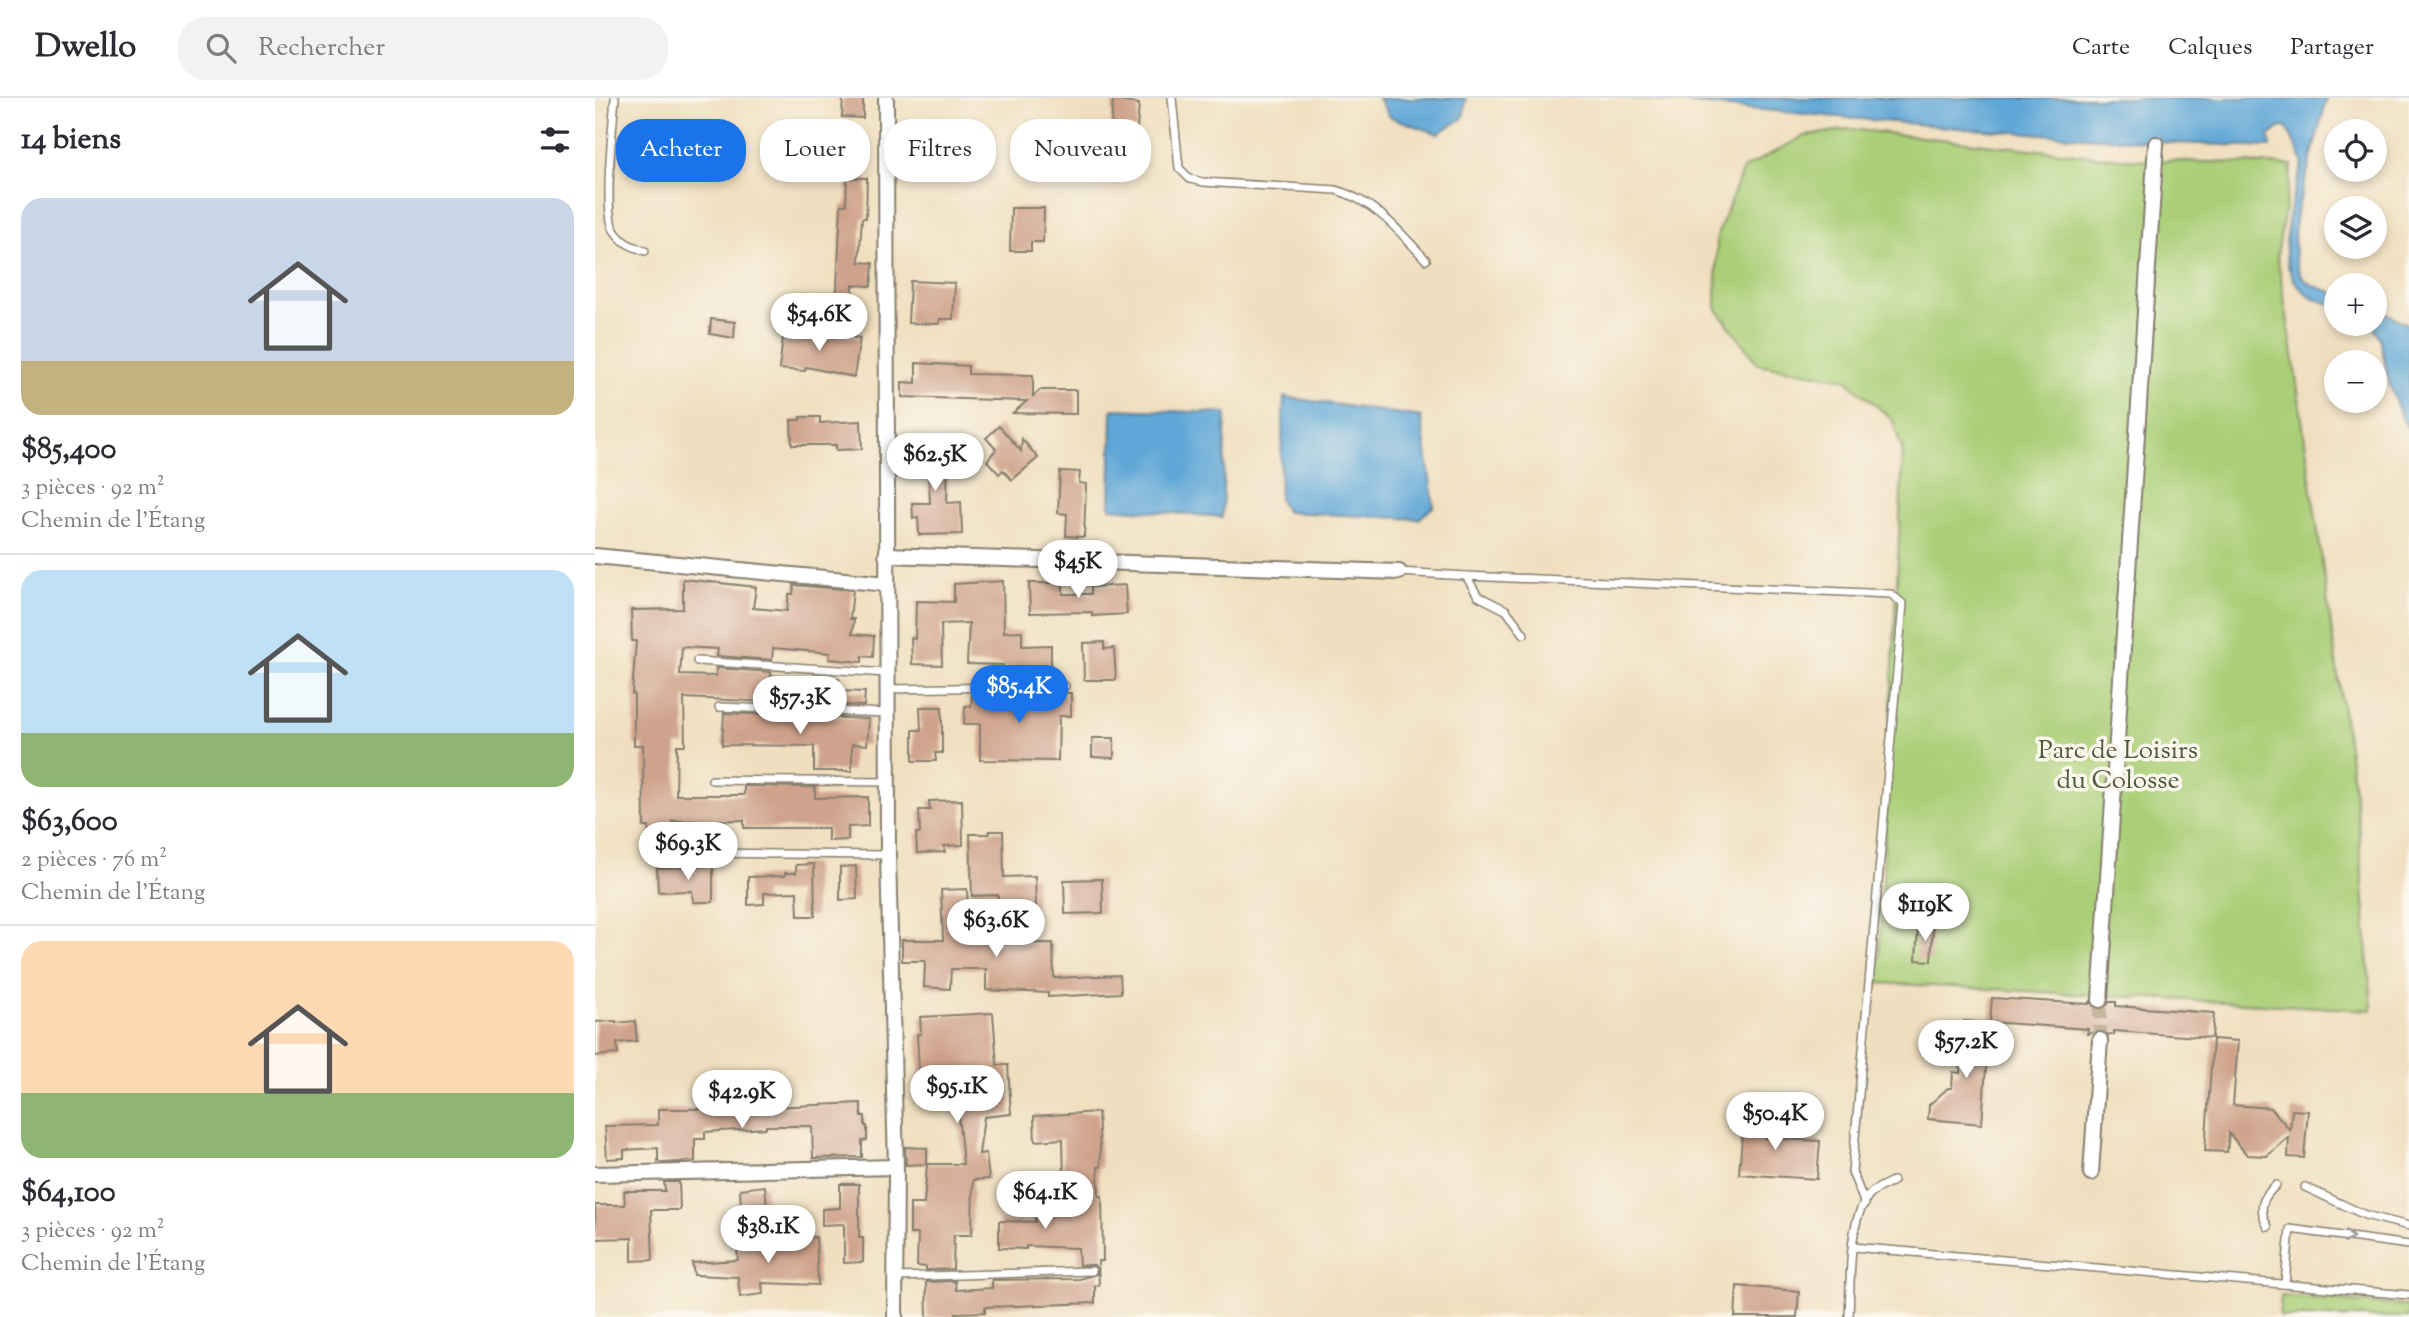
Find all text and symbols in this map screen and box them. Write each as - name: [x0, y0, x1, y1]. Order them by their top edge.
- search box: [178, 17, 668, 80]
- text: Dwello: [35, 24, 136, 72]
- icon: search: [202, 29, 240, 67]
- text: Rechercher: [258, 30, 385, 67]
- text: Carte: [2072, 31, 2130, 65]
- text: Calques: [2168, 31, 2252, 65]
- text: Partager: [2290, 31, 2374, 65]
- text: 14 biens: [21, 119, 121, 162]
- chip: Acheter: [616, 119, 746, 182]
- chip: Louer: [760, 119, 870, 182]
- chip: Filtres: [884, 119, 996, 182]
- chip: Nouveau: [1010, 119, 1151, 182]
- map controls: [2324, 119, 2387, 413]
- button: locate: [2324, 119, 2387, 182]
- icon: filters: [536, 121, 574, 159]
- button: layers: [2324, 196, 2387, 259]
- icon: home: [235, 243, 361, 369]
- button: +: [2324, 273, 2387, 336]
- pin: $54.6K: [762, 294, 876, 353]
- text: $54.6K: [786, 299, 852, 332]
- button: −: [2324, 350, 2387, 413]
- text: $85,400: [21, 429, 116, 472]
- pin: $62.5K: [878, 434, 992, 493]
- text: $62.5K: [903, 439, 967, 472]
- text: 3 pièces · 92 m²: [21, 472, 164, 505]
- text: Chemin de l'Étang: [21, 505, 205, 538]
- pin: $45K: [1037, 540, 1119, 600]
- text: $45K: [1054, 546, 1102, 579]
- icon: home: [235, 615, 361, 741]
- pin: $85.4K: [962, 666, 1076, 725]
- text: $85.4K: [986, 671, 1052, 704]
- pin: $57.3K: [743, 676, 857, 736]
- text: $57.3K: [769, 682, 831, 715]
- park label: Parc de Loisirs du Colosse: [2038, 733, 2198, 800]
- text: $63,600: [21, 801, 118, 844]
- pin: $69.3K: [631, 822, 745, 882]
- text: $69.3K: [655, 828, 721, 861]
- text: 2 pièces · 76 m²: [21, 844, 167, 877]
- text: Chemin de l'Étang: [21, 877, 205, 910]
- pin: $119K: [1876, 884, 1974, 943]
- text: $119K: [1897, 889, 1953, 922]
- pin: $63.6K: [939, 900, 1053, 959]
- text: $63.6K: [963, 905, 1029, 938]
- icon: home: [235, 986, 361, 1112]
- pin: $57.2K: [1909, 1020, 2023, 1080]
- text: $57.2K: [1934, 1026, 1998, 1059]
- pin: $95.1K: [900, 1066, 1014, 1125]
- pin: $42.9K: [685, 1070, 799, 1130]
- text: $95.1K: [926, 1071, 988, 1104]
- text: $42.9K: [708, 1076, 776, 1109]
- pin: $50.4K: [1718, 1093, 1832, 1152]
- text: $50.4K: [1742, 1098, 1808, 1131]
- text: $64,100: [21, 1172, 116, 1215]
- pin: $64.1K: [988, 1172, 1102, 1231]
- text: $64.1K: [1012, 1177, 1078, 1210]
- pin: $38.1K: [711, 1206, 825, 1265]
- text: $38.1K: [736, 1211, 800, 1244]
- text: 3 pièces · 92 m²: [21, 1215, 164, 1248]
- one-way arrow: [2344, 1229, 2355, 1244]
- text: Chemin de l'Étang: [21, 1248, 205, 1281]

